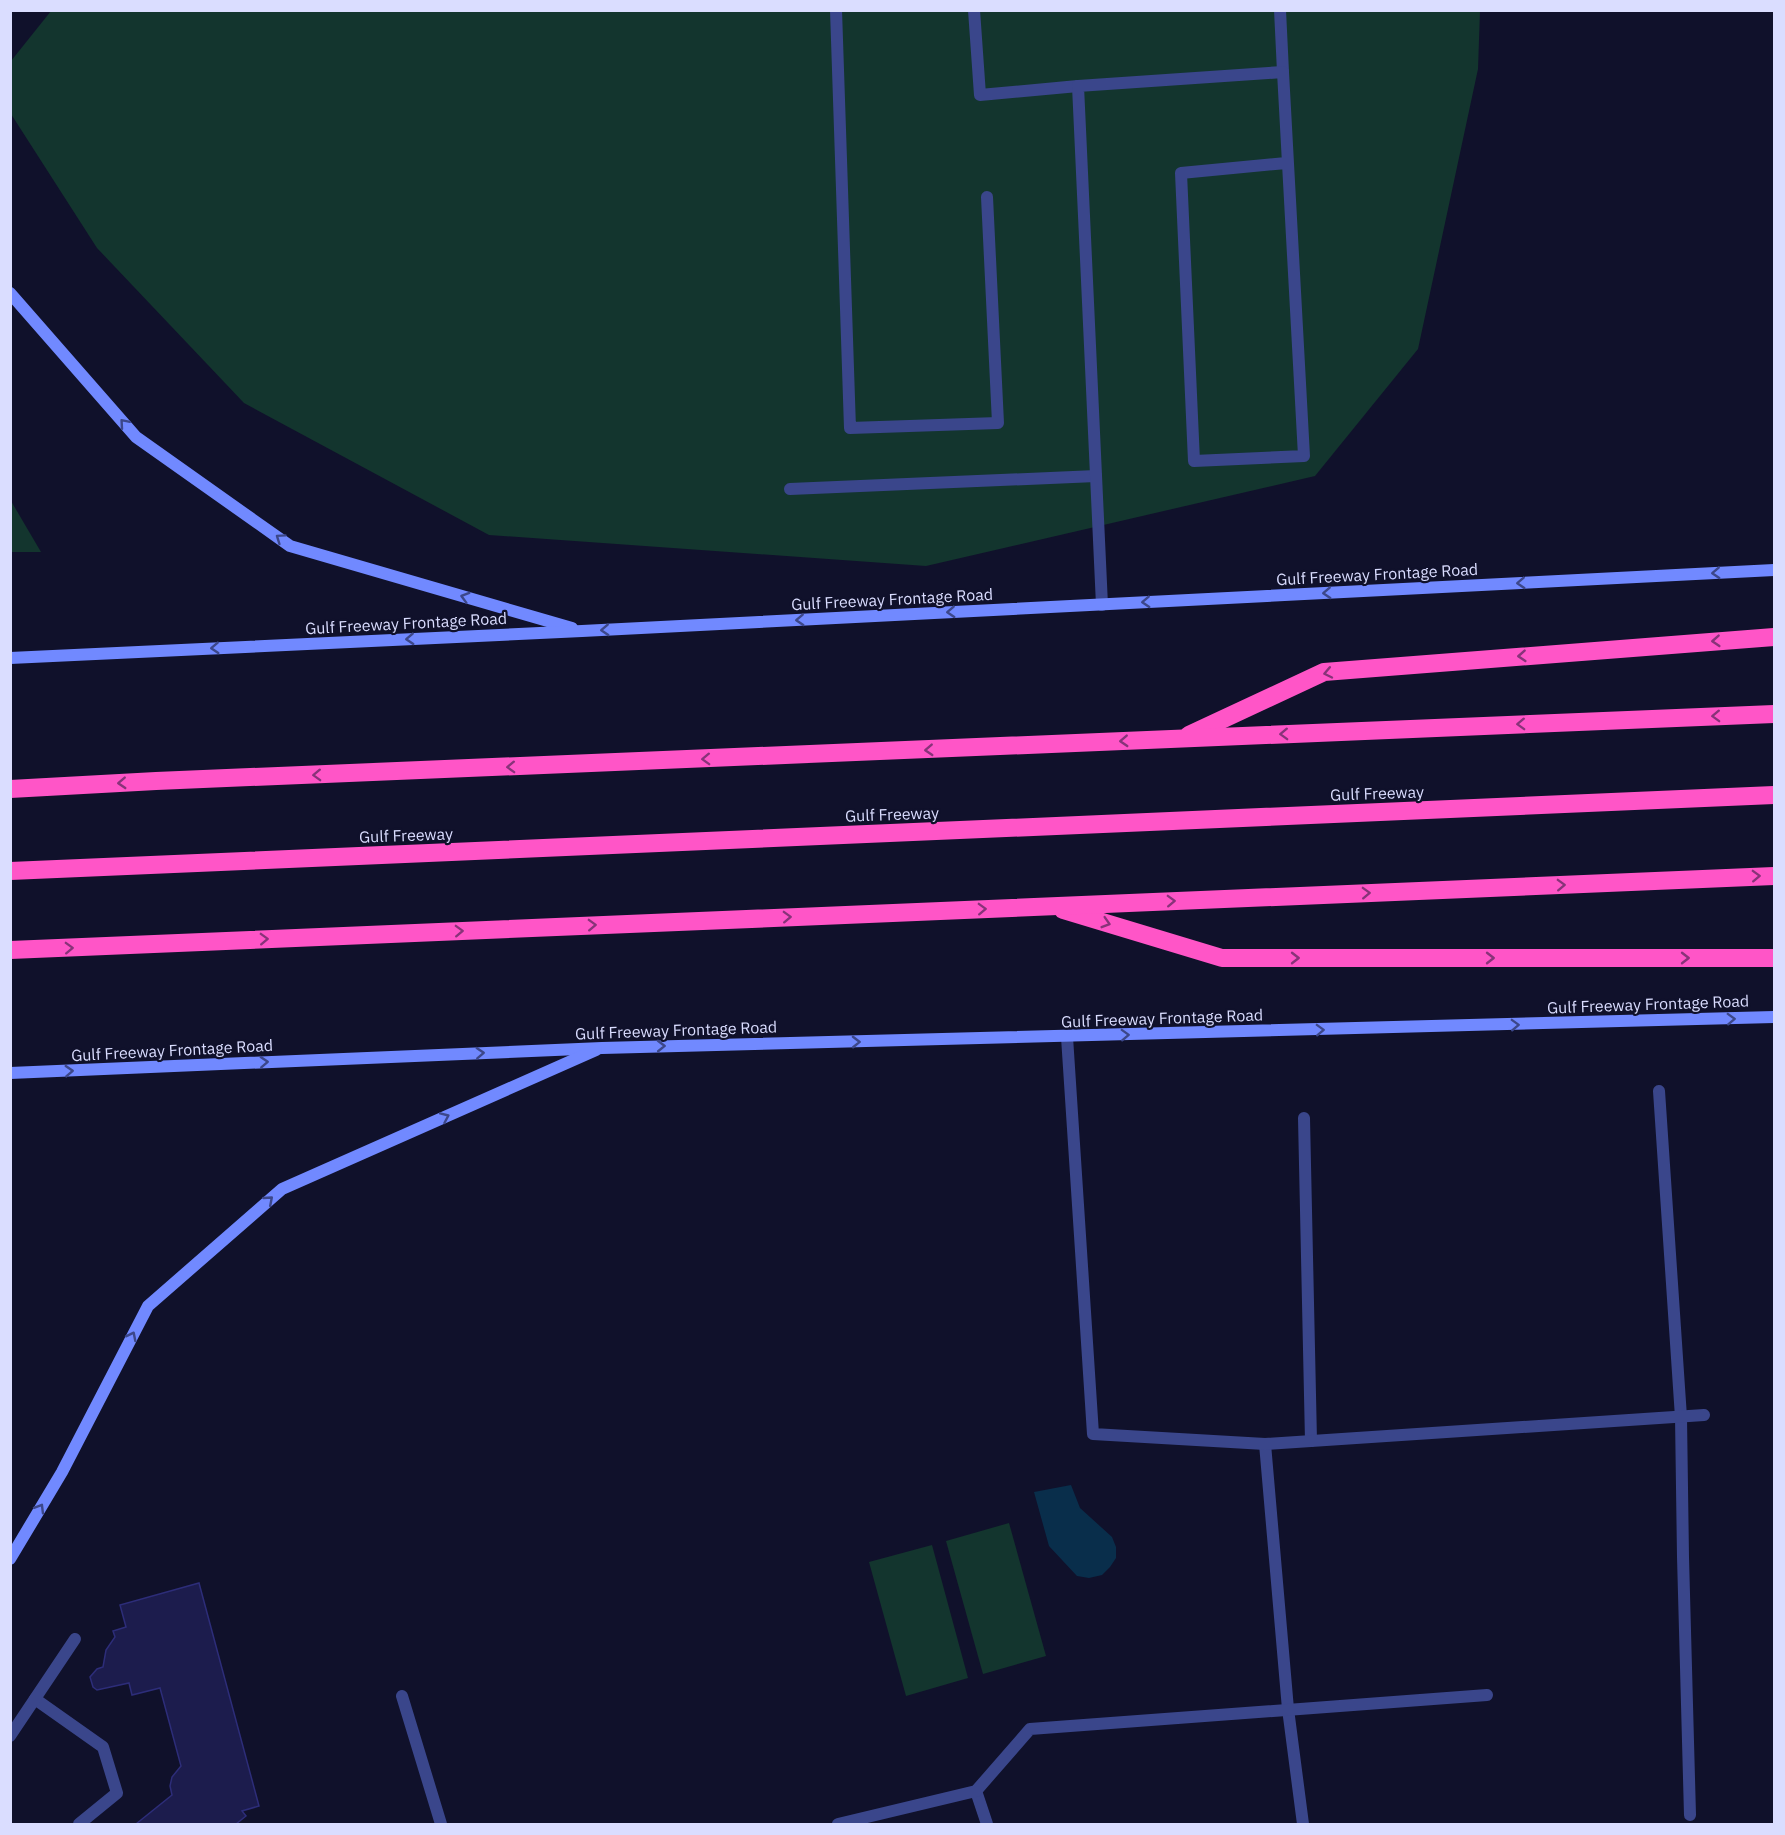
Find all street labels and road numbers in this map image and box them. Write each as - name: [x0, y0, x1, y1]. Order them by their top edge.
- street label: Gulf Freeway Frontage Road: [1276, 559, 1478, 589]
- street label: Gulf Freeway Frontage Road: [791, 584, 993, 614]
- street label: Gulf Freeway Frontage Road: [305, 608, 507, 638]
- street label: Gulf Freeway: [1330, 781, 1424, 805]
- street label: Gulf Freeway: [845, 802, 939, 826]
- street label: Gulf Freeway: [359, 823, 453, 847]
- street label: Gulf Freeway Frontage Road: [1547, 990, 1749, 1018]
- street label: Gulf Freeway Frontage Road: [1061, 1004, 1263, 1032]
- street label: Gulf Freeway Frontage Road: [575, 1016, 777, 1044]
- street label: Gulf Freeway Frontage Road: [71, 1035, 273, 1065]

